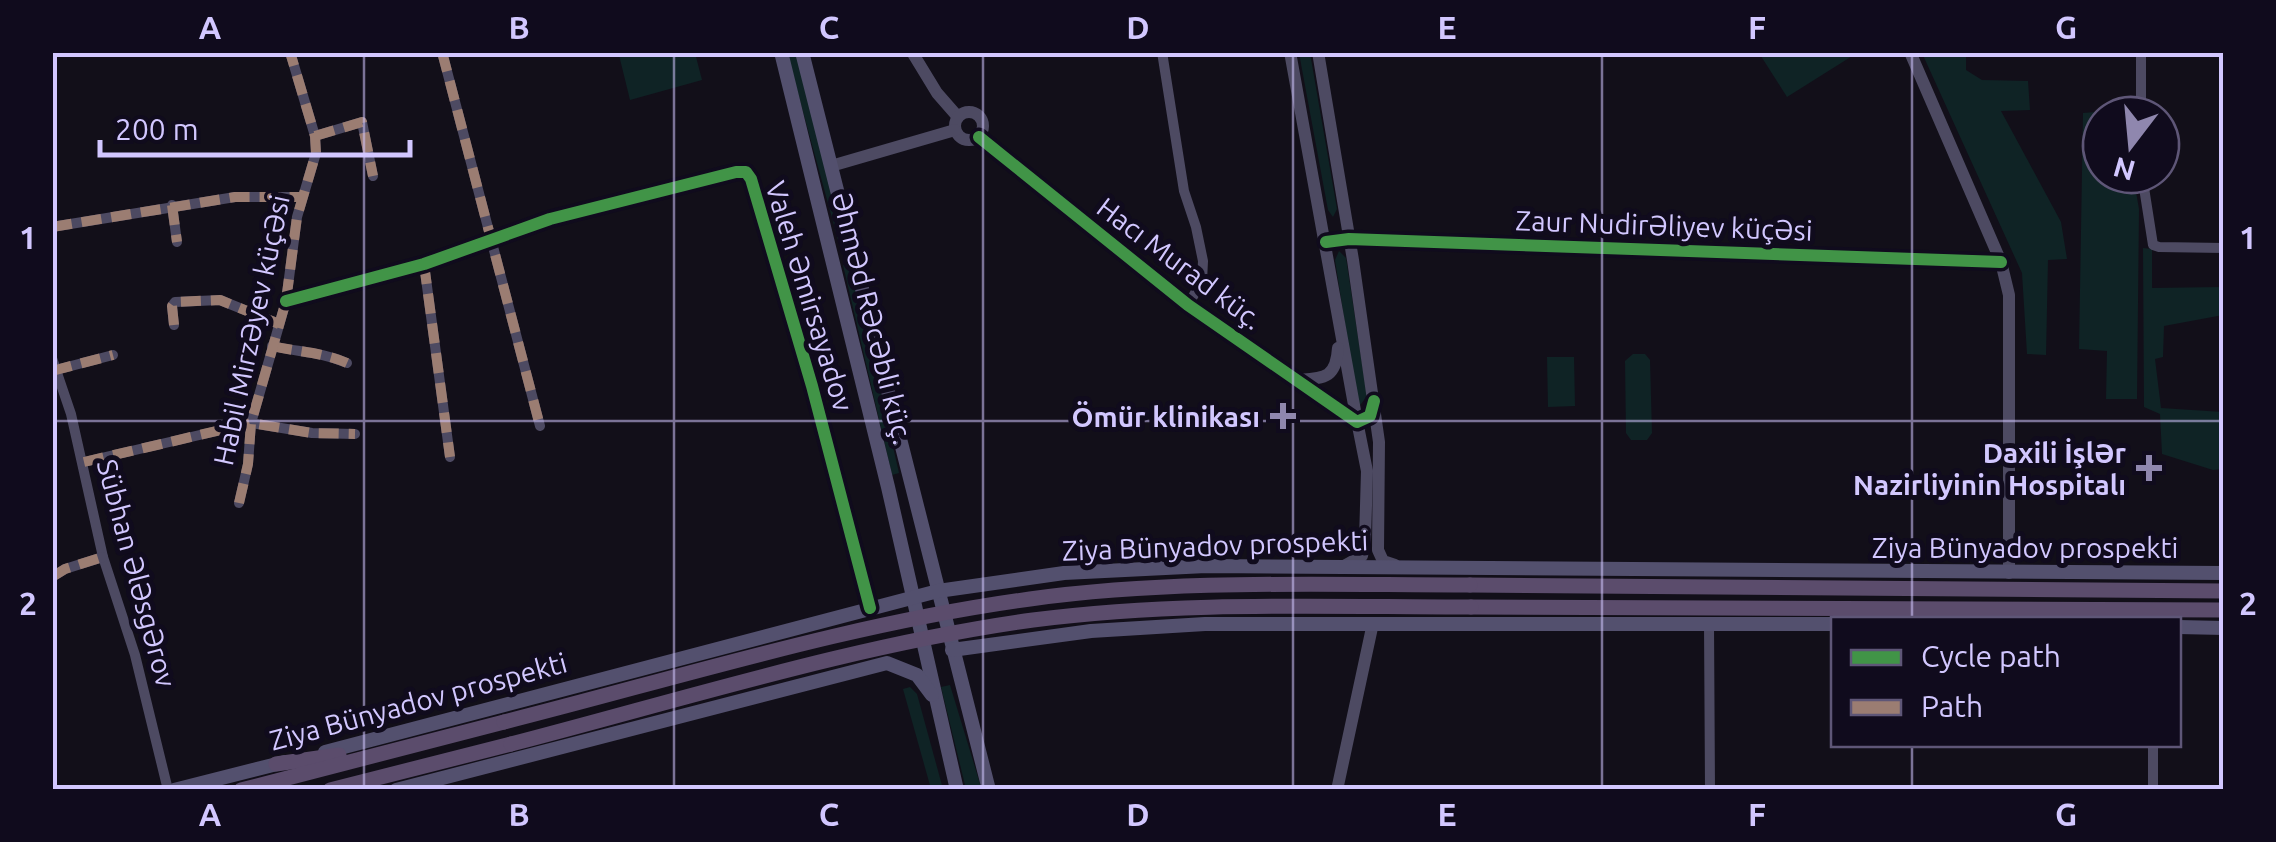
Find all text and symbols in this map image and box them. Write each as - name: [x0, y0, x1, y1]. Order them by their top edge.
- text: A: [199, 9, 222, 45]
- text: B: [508, 9, 530, 45]
- text: C: [819, 9, 839, 45]
- text: D: [1126, 9, 1150, 45]
- text: E: [1437, 9, 1457, 45]
- text: F: [1748, 9, 1766, 45]
- text: G: [2055, 9, 2077, 45]
- scale bar: [100, 95, 410, 157]
- north arrow: [2081, 95, 2181, 195]
- text: 200 m: [115, 112, 199, 146]
- text: N: [2110, 152, 2138, 187]
- street label: Valeh Əmirsayadov: [760, 177, 860, 415]
- street label: Əhməd Rəcəbli küç.: [827, 189, 919, 447]
- street label: Hacı Murad küç.: [1091, 191, 1269, 335]
- street label: Habil Mirzəyev küçəsi: [207, 192, 295, 468]
- street label: Zaur Nudirəliyev küçəsi: [1515, 204, 1813, 246]
- text: 1: [19, 219, 37, 255]
- text: 1: [2239, 219, 2257, 255]
- place label: Ömür klinikası: [1071, 401, 1260, 432]
- marker: Ömür klinikası: [1270, 403, 1296, 429]
- place label: Daxili İşlər Nazirliyinin Hospitalı: [1853, 437, 2126, 500]
- marker: Daxili İşlər Nazirliyinin Hospitalı: [2136, 455, 2162, 481]
- street label: Sübhan Ələsgərov: [92, 456, 182, 691]
- street label: Ziya Bünyadov prospekti: [1061, 524, 1369, 566]
- street label: Ziya Bünyadov prospekti: [1872, 532, 2178, 563]
- text: 2: [19, 585, 37, 621]
- text: 2: [2239, 585, 2257, 621]
- legend: [1831, 617, 2181, 747]
- text: Cycle path: [1921, 639, 2061, 673]
- street label: Ziya Bünyadov prospekti: [266, 646, 570, 756]
- text: Path: [1921, 689, 1983, 723]
- text: A: [199, 796, 222, 832]
- text: B: [508, 796, 530, 832]
- text: C: [819, 796, 839, 832]
- text: D: [1126, 796, 1150, 832]
- text: E: [1437, 796, 1457, 832]
- text: F: [1748, 796, 1766, 832]
- text: G: [2055, 796, 2077, 832]

